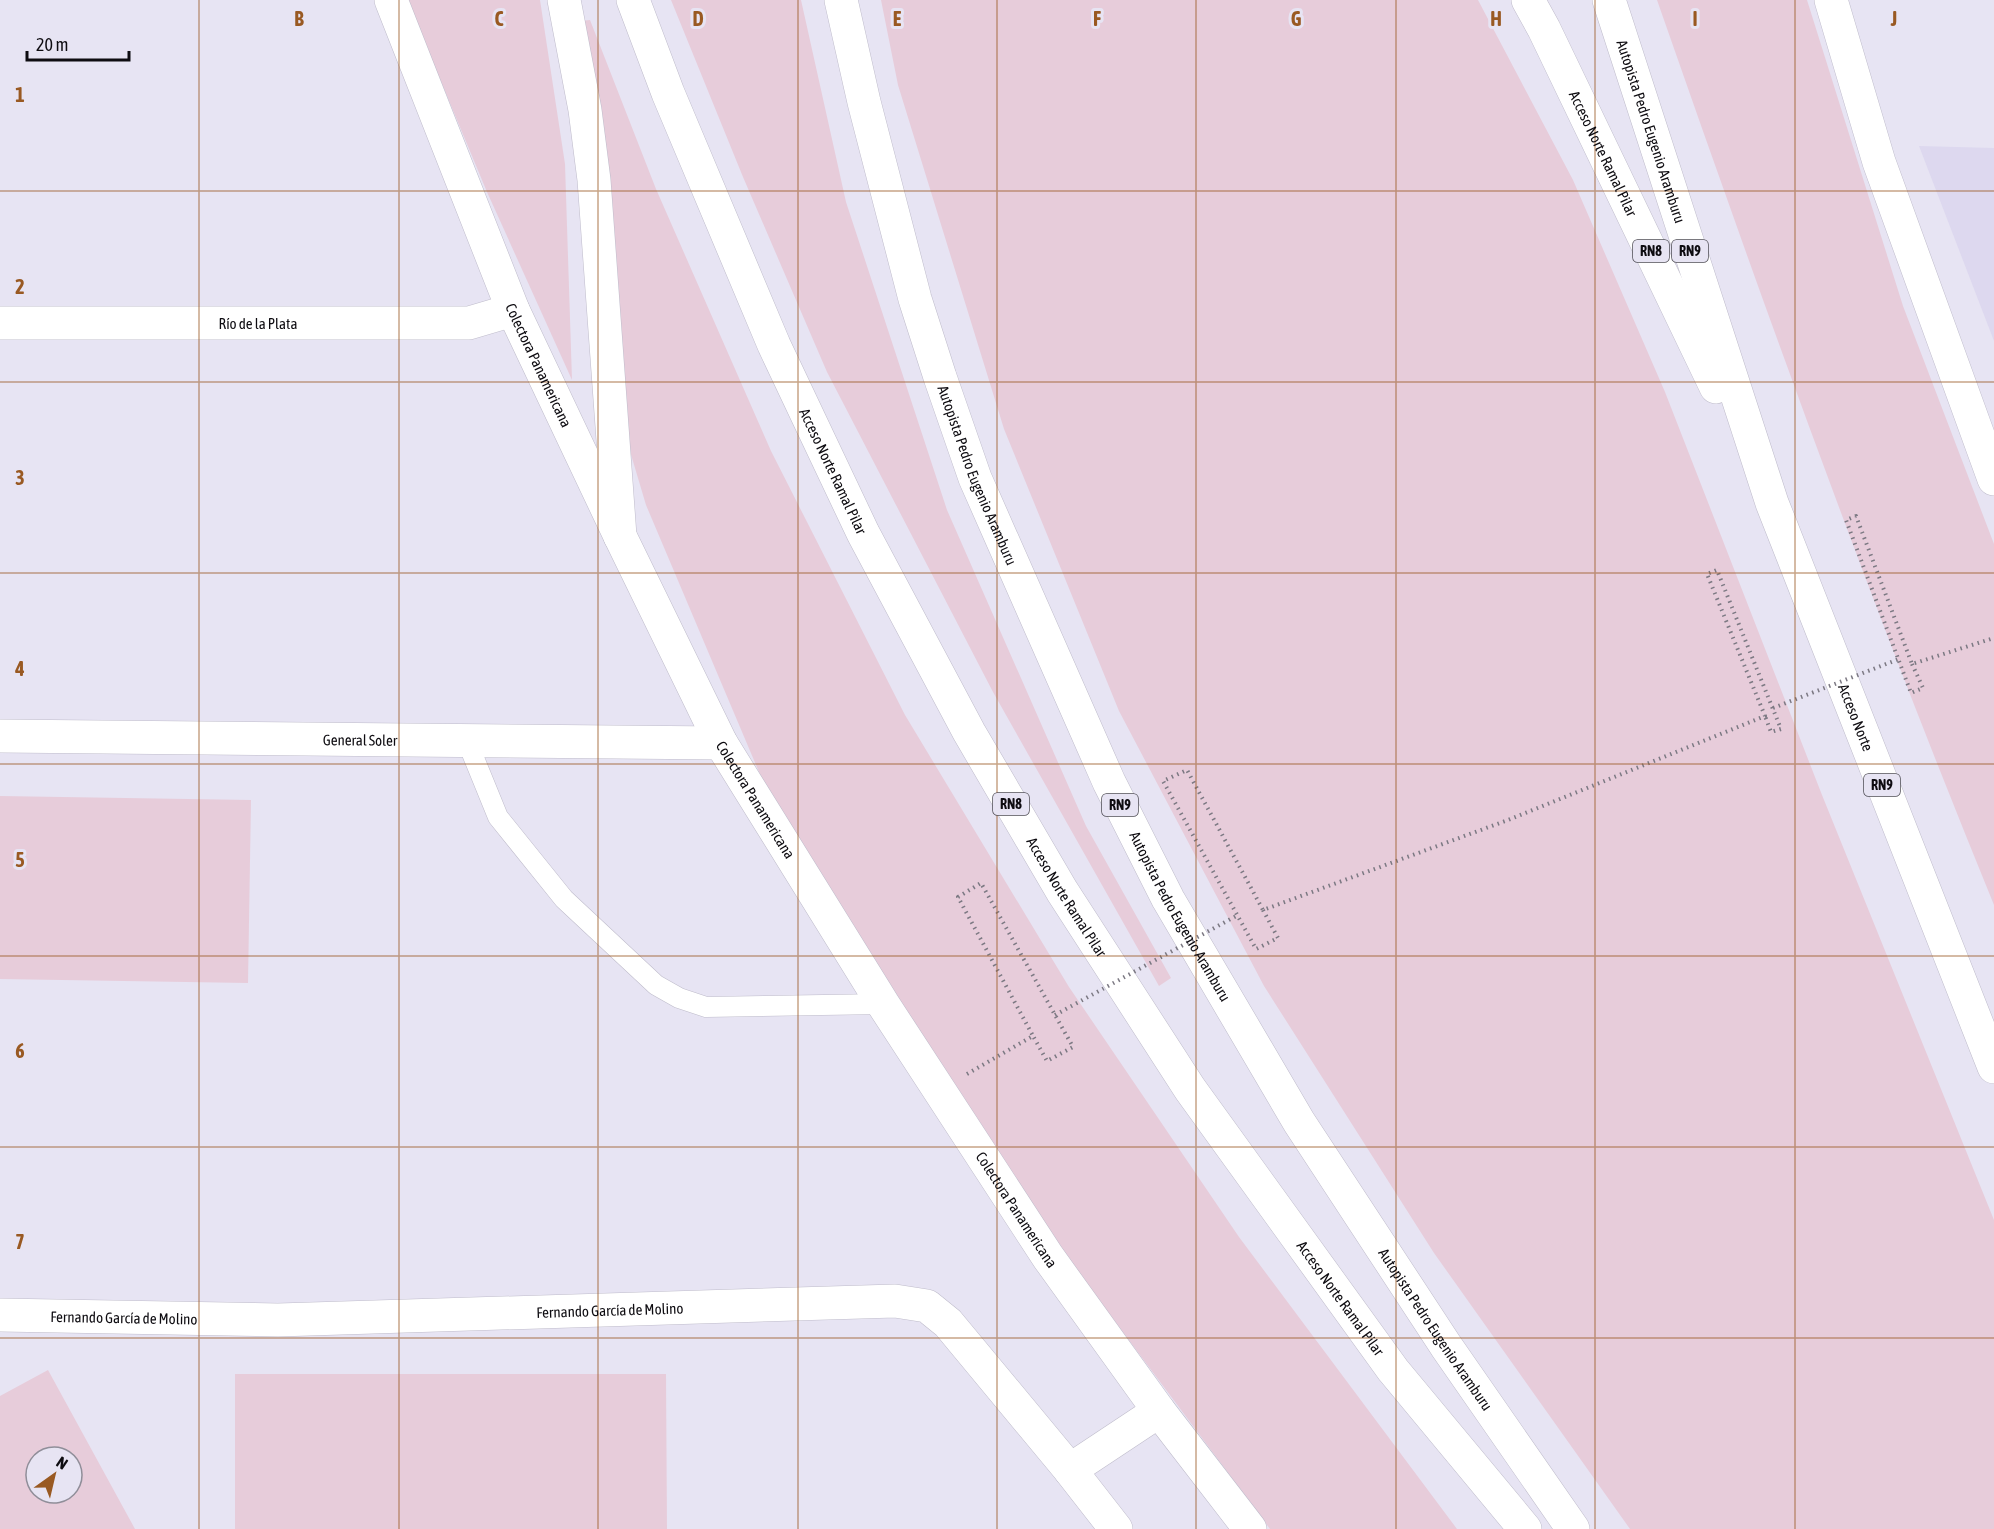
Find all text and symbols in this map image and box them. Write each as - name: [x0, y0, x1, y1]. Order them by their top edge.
- text: B: [294, 7, 304, 30]
- text: C: [495, 7, 504, 30]
- text: D: [692, 7, 704, 30]
- text: E: [893, 7, 902, 30]
- text: F: [1093, 7, 1101, 30]
- text: G: [1291, 7, 1302, 30]
- text: H: [1490, 7, 1502, 30]
- text: I: [1692, 7, 1698, 30]
- text: J: [1890, 7, 1897, 30]
- scale bar: [27, 24, 129, 62]
- text: 20 m: [36, 34, 68, 55]
- street label: Autopista Pedro Eugenio Aramburu: [1614, 38, 1689, 225]
- text: 1: [15, 83, 25, 106]
- street label: Acceso Norte Ramal Pilar: [1566, 88, 1641, 219]
- road number: RN8: [1633, 240, 1669, 262]
- road number: RN9: [1672, 240, 1708, 262]
- text: 2: [15, 275, 25, 298]
- street label: Colectora Panamericana: [503, 301, 576, 430]
- street label: Río de la Plata: [219, 315, 297, 332]
- street label: Autopista Pedro Eugenio Aramburu: [935, 383, 1021, 567]
- street label: Acceso Norte Ramal Pilar: [797, 405, 871, 537]
- text: 3: [15, 466, 25, 489]
- text: 4: [14, 657, 25, 680]
- street label: Acceso Norte: [1835, 681, 1877, 754]
- street label: General Soler: [323, 731, 398, 748]
- street label: Colectora Panamericana: [713, 738, 799, 861]
- road number: RN9: [1864, 774, 1900, 796]
- road number: RN8: [993, 793, 1029, 815]
- road number: RN9: [1102, 794, 1138, 816]
- street label: Autopista Pedro Eugenio Aramburu: [1127, 828, 1234, 1004]
- street label: Acceso Norte Ramal Pilar: [1024, 834, 1111, 960]
- text: 5: [15, 848, 25, 871]
- text: 6: [15, 1039, 25, 1062]
- street label: Colectora Panamericana: [973, 1148, 1061, 1271]
- text: 7: [15, 1230, 25, 1253]
- street label: Acceso Norte Ramal Pilar: [1294, 1237, 1388, 1359]
- street label: Autopista Pedro Eugenio Aramburu: [1376, 1245, 1496, 1413]
- street label: Fernando García de Molino: [536, 1299, 684, 1321]
- street label: Fernando García de Molino: [50, 1307, 198, 1327]
- north arrow: [24, 1445, 84, 1505]
- text: N: [53, 1452, 71, 1473]

